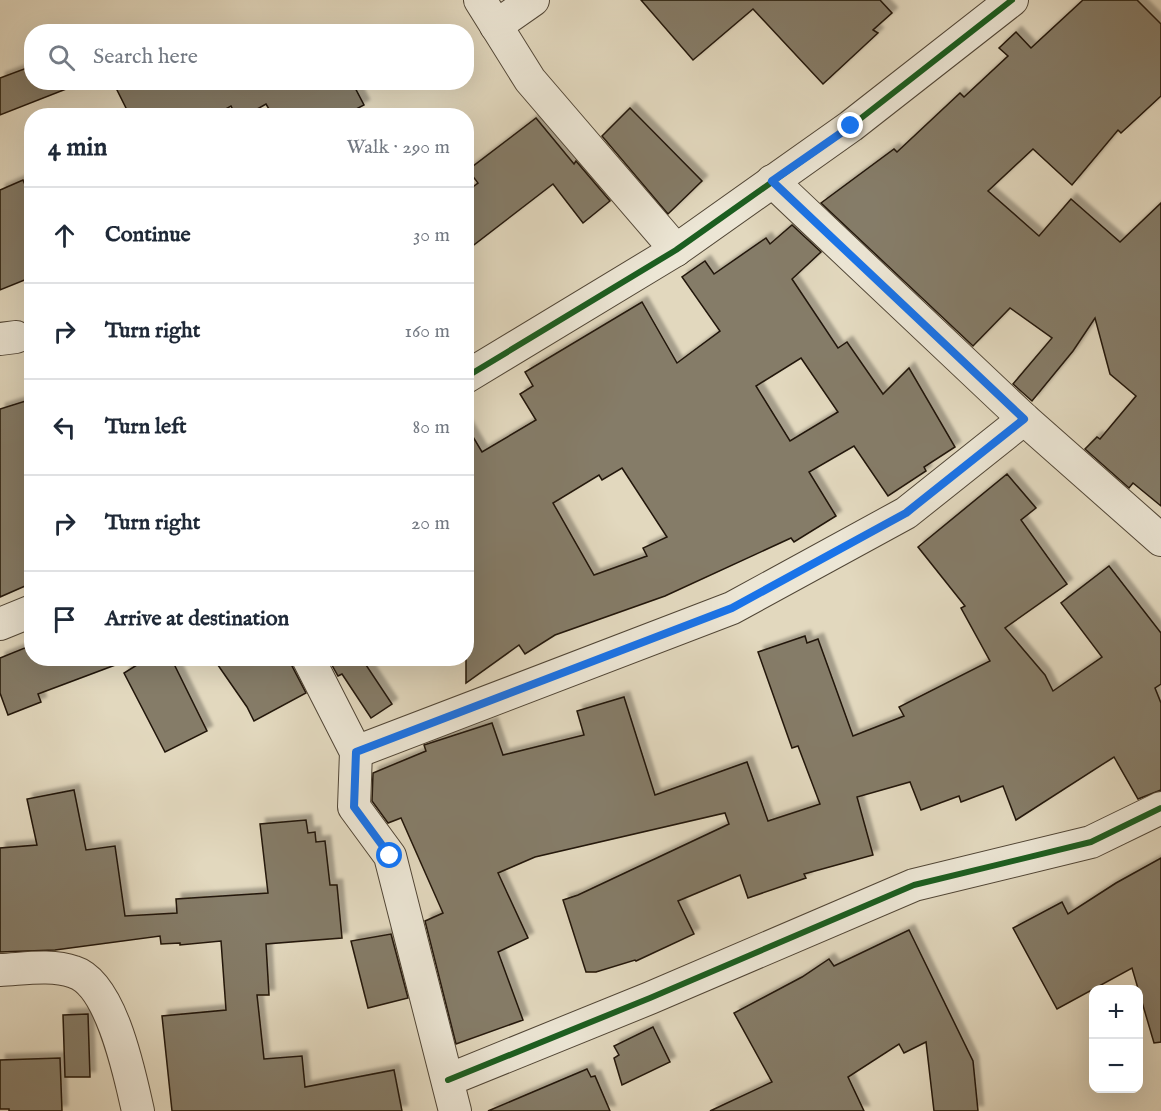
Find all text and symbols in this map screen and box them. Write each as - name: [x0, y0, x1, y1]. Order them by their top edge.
- search box: [24, 24, 474, 90]
- icon: search: [45, 41, 78, 74]
- text: Search here: [93, 43, 198, 71]
- route end: [837, 112, 863, 138]
- text: 4 min: [48, 131, 107, 164]
- text: Walk · 290 m: [346, 135, 450, 160]
- icon: ahead: [48, 219, 81, 252]
- text: Continue: [105, 221, 191, 249]
- text: 30 m: [413, 223, 450, 248]
- icon: right: [48, 315, 81, 348]
- text: Turn right: [105, 317, 200, 345]
- text: 160 m: [404, 319, 450, 344]
- icon: left: [48, 411, 81, 444]
- text: Turn left: [105, 413, 187, 441]
- text: 80 m: [413, 415, 450, 440]
- icon: right: [48, 507, 81, 540]
- text: Turn right: [105, 509, 200, 537]
- text: 20 m: [411, 511, 450, 536]
- icon: arrive: [48, 603, 81, 636]
- text: Arrive at destination: [105, 605, 289, 633]
- route start: [376, 842, 402, 868]
- map controls: [1089, 985, 1143, 1093]
- button: +: [1089, 985, 1143, 1039]
- button: −: [1089, 1039, 1143, 1093]

